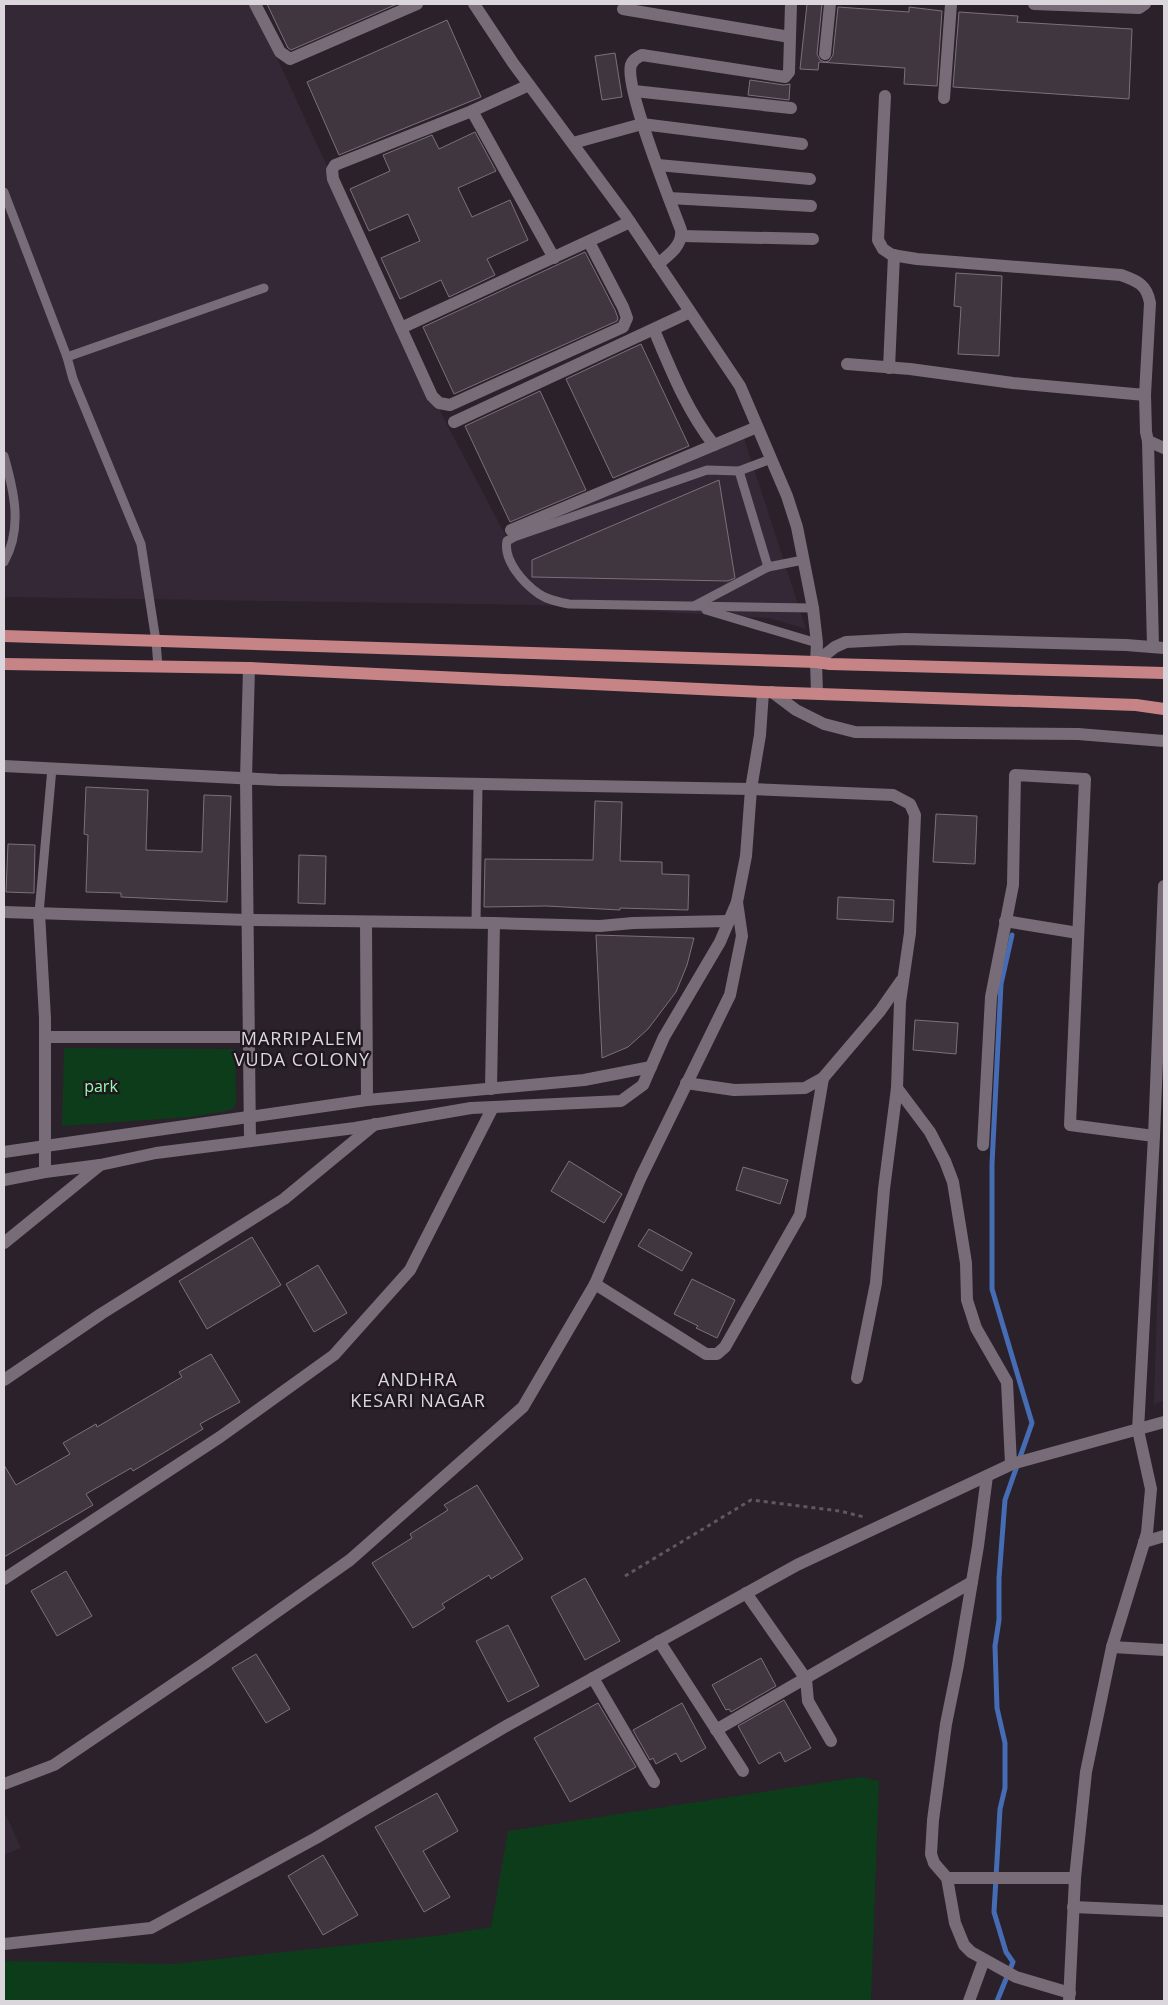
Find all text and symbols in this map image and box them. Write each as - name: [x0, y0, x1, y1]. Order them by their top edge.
- district label: MARRIPALEM VUDA COLONY: [234, 1026, 370, 1071]
- park label: park: [84, 1075, 118, 1097]
- district label: ANDHRA KESARI NAGAR: [350, 1367, 486, 1412]

